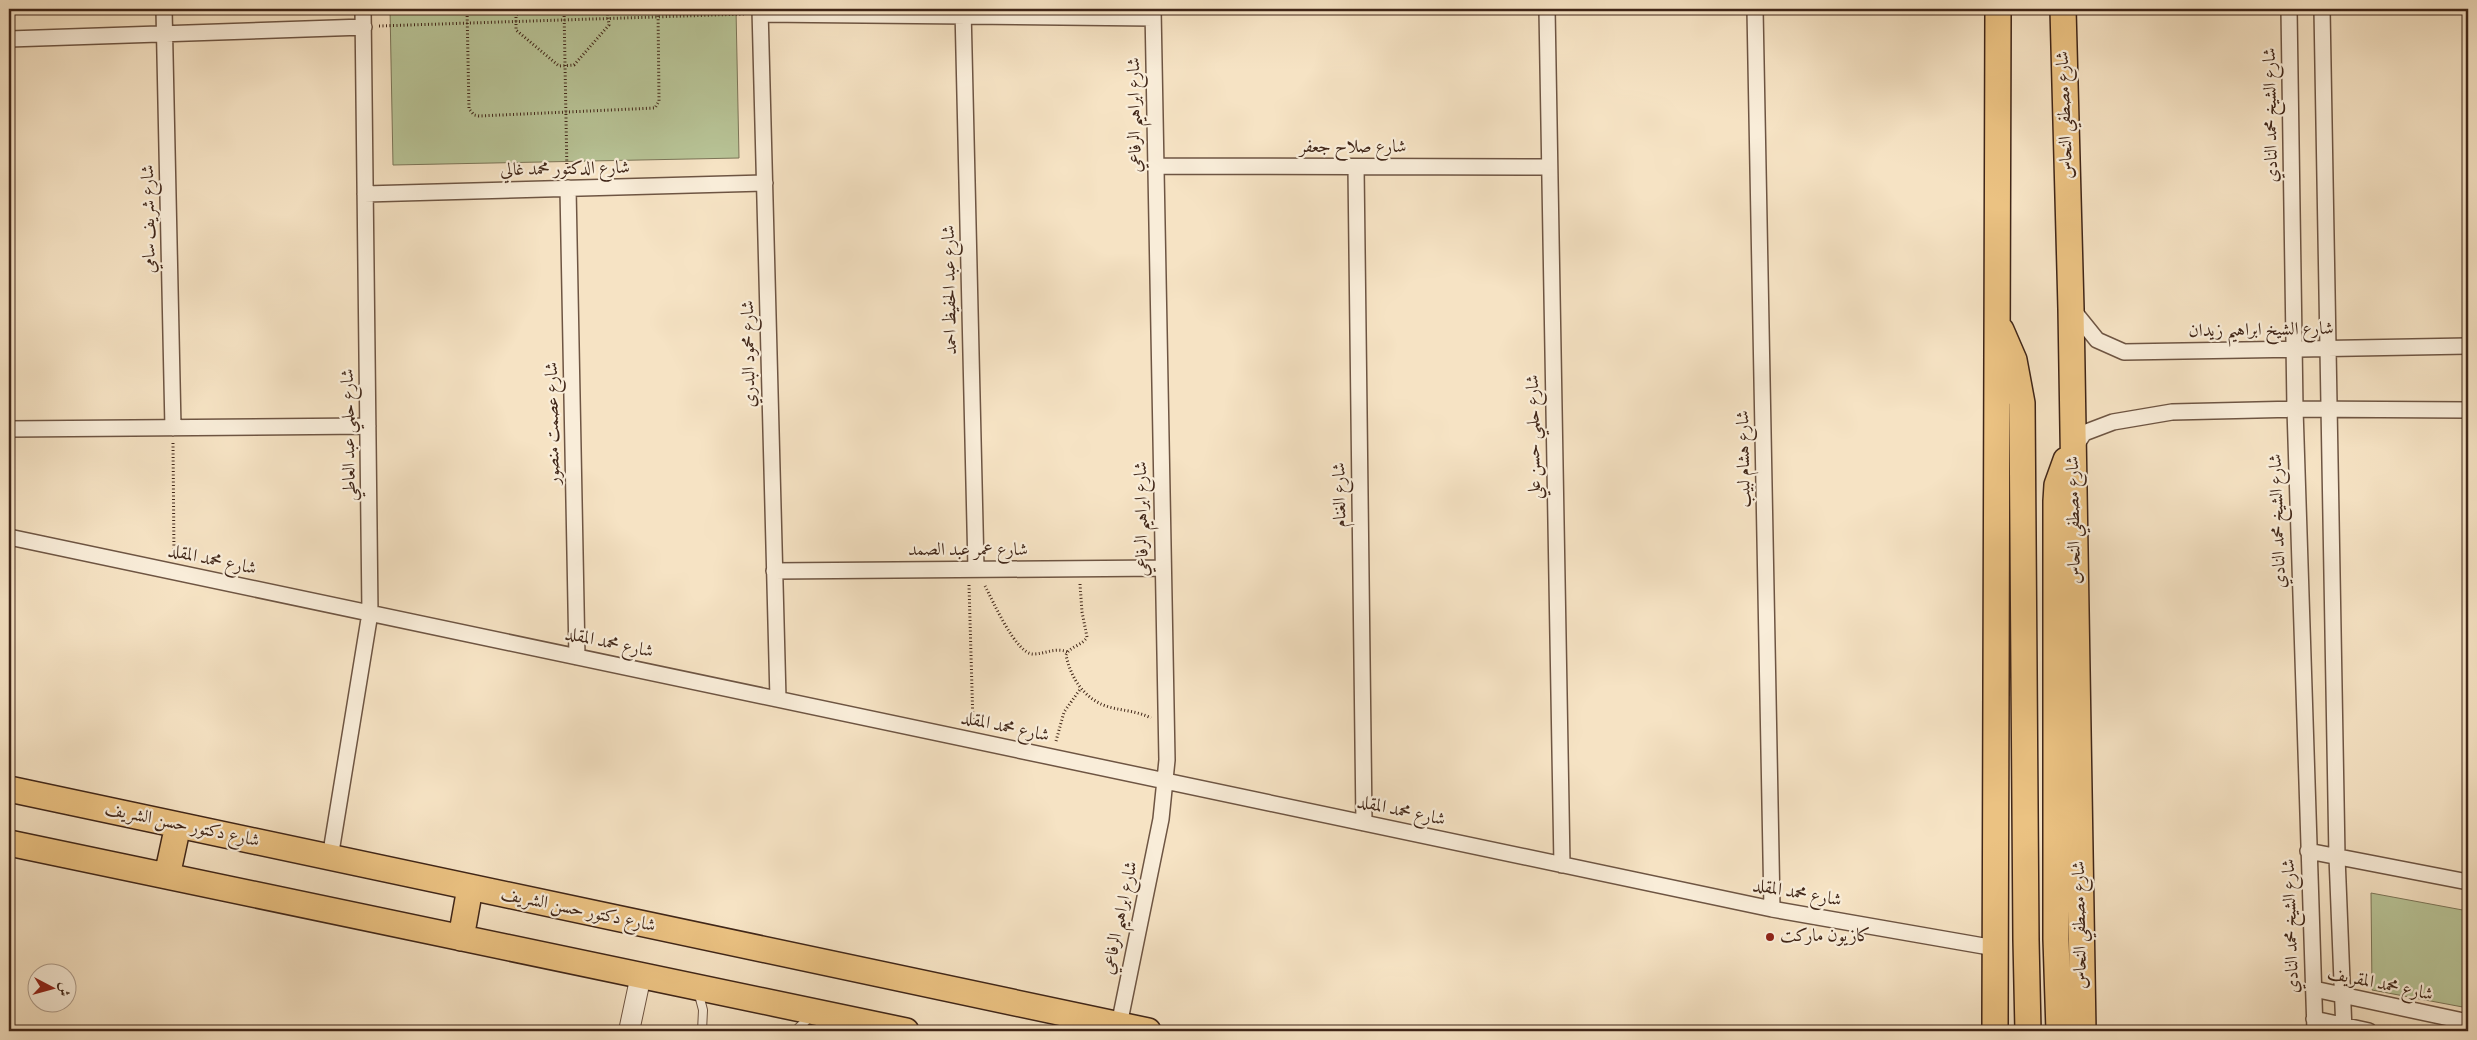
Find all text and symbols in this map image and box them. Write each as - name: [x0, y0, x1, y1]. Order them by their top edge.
- street label: شارع الشيخ محمد النادي: [2258, 47, 2287, 183]
- street label: شارع مصطفي النحاس: [2051, 50, 2084, 179]
- street label: شارع ابراهيم الرفاعي: [1122, 57, 1153, 173]
- street label: شارع صلاح جعفر: [1297, 135, 1407, 162]
- street label: شارع الدكتور محمد غالي: [500, 156, 630, 184]
- street label: شارع شريف سامي: [136, 164, 164, 274]
- street label: شارع عبد الحفيظ احمد: [937, 225, 965, 355]
- street label: شارع محمود البدري: [736, 300, 764, 408]
- street label: شارع الشيخ ابراهيم زيدان: [2188, 317, 2334, 348]
- street label: شارع عصمت منصور: [540, 362, 568, 486]
- street label: شارع حلمي عبد العاطي: [336, 368, 366, 502]
- street label: شارع حلمي حسن علي: [1521, 374, 1551, 500]
- street label: شارع هشام لبيب: [1731, 410, 1760, 508]
- street label: شارع الشيخ محمد النادي: [2264, 453, 2295, 589]
- street label: شارع مصطفي النحاس: [2061, 456, 2092, 584]
- street label: شارع ابراهيم الرفاعي: [1129, 461, 1160, 577]
- street label: شارع الغنام: [1327, 462, 1356, 528]
- street label: شارع عمر عبد الصمد: [908, 538, 1028, 564]
- street label: شارع محمد المقلد: [165, 539, 259, 583]
- street label: شارع محمد المقلد: [562, 622, 656, 666]
- street label: شارع محمد المقلد: [958, 706, 1052, 750]
- street label: شارع محمد المقلد: [1354, 790, 1448, 834]
- street label: شارع دكتور حسن الشريف: [102, 797, 262, 855]
- street label: شارع الشيخ محمد النادي: [2277, 858, 2308, 994]
- street label: شارع ابراهيم الرفاعي: [1096, 859, 1149, 978]
- street label: شارع مصطفي النحاس: [2067, 861, 2098, 989]
- street label: شارع محمد المقلد: [1751, 873, 1843, 915]
- street label: شارع دكتور حسن الشريف: [498, 882, 658, 940]
- place label: كازيون ماركت: [1780, 924, 1871, 950]
- marker: كازيون ماركت: [1764, 931, 1776, 943]
- street label: شارع محمد المقريف: [2325, 961, 2435, 1009]
- north arrow: [28, 962, 78, 1012]
- text: ش: [52, 981, 74, 997]

